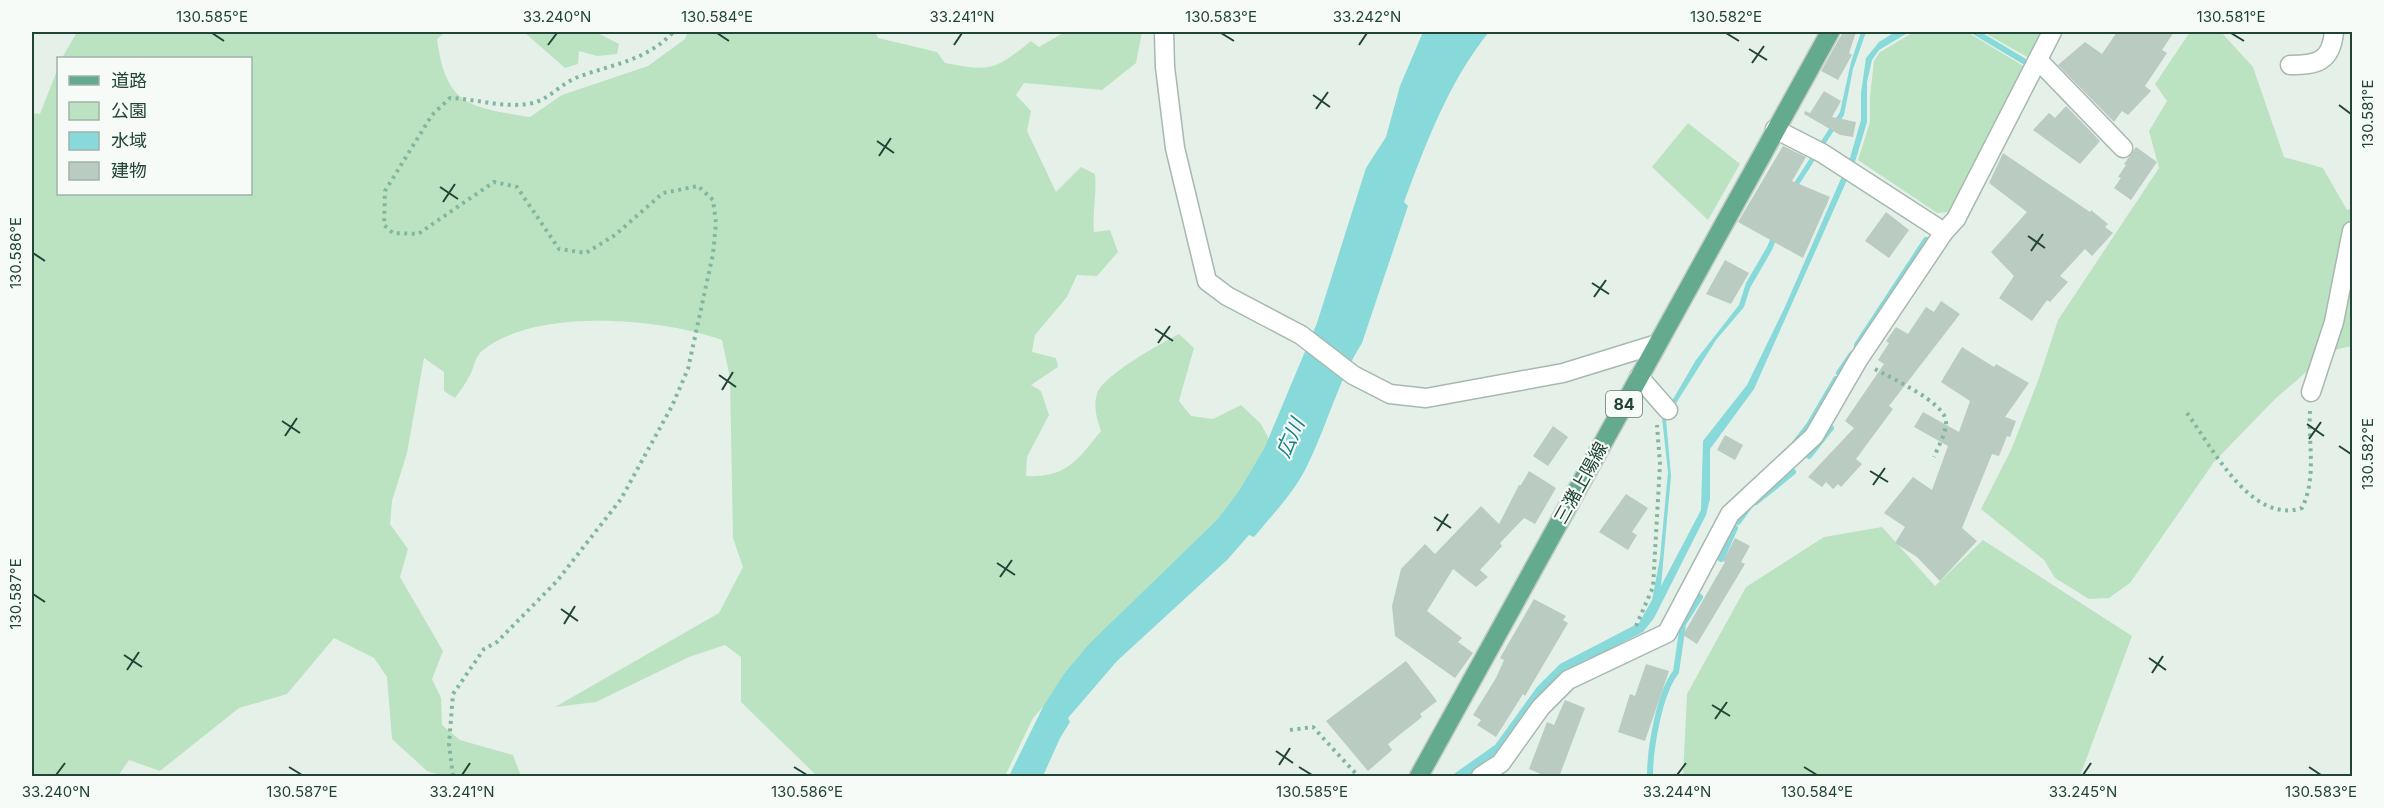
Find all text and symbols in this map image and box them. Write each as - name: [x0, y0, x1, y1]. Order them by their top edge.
- text: 130.585°E: [176, 7, 248, 26]
- text: 33.240°N: [523, 7, 591, 26]
- text: 130.584°E: [681, 7, 753, 26]
- text: 33.241°N: [929, 7, 995, 26]
- text: 130.583°E: [1185, 7, 1257, 26]
- text: 33.242°N: [1333, 7, 1401, 26]
- text: 130.582°E: [1690, 7, 1762, 26]
- text: 130.581°E: [2197, 7, 2265, 26]
- legend: [57, 57, 252, 195]
- text: 道路: [111, 70, 147, 91]
- text: 130.581°E: [2358, 80, 2377, 148]
- text: 公園: [111, 100, 147, 121]
- text: 水域: [111, 130, 147, 151]
- text: 建物: [111, 160, 147, 181]
- text: 130.586°E: [6, 217, 25, 289]
- road number: 84: [1606, 391, 1642, 417]
- water label: 広川: [1271, 413, 1310, 461]
- text: 130.582°E: [2358, 418, 2377, 490]
- street label: 三潴上陽線: [1550, 438, 1612, 527]
- text: 130.587°E: [6, 558, 25, 630]
- text: 33.240°N: [22, 782, 90, 801]
- text: 130.587°E: [266, 782, 338, 801]
- text: 33.241°N: [429, 782, 495, 801]
- text: 130.586°E: [771, 782, 843, 801]
- text: 130.585°E: [1276, 782, 1348, 801]
- text: 33.244°N: [1643, 782, 1711, 801]
- text: 130.584°E: [1781, 782, 1853, 801]
- text: 33.245°N: [2049, 782, 2117, 801]
- text: 130.583°E: [2285, 782, 2357, 801]

